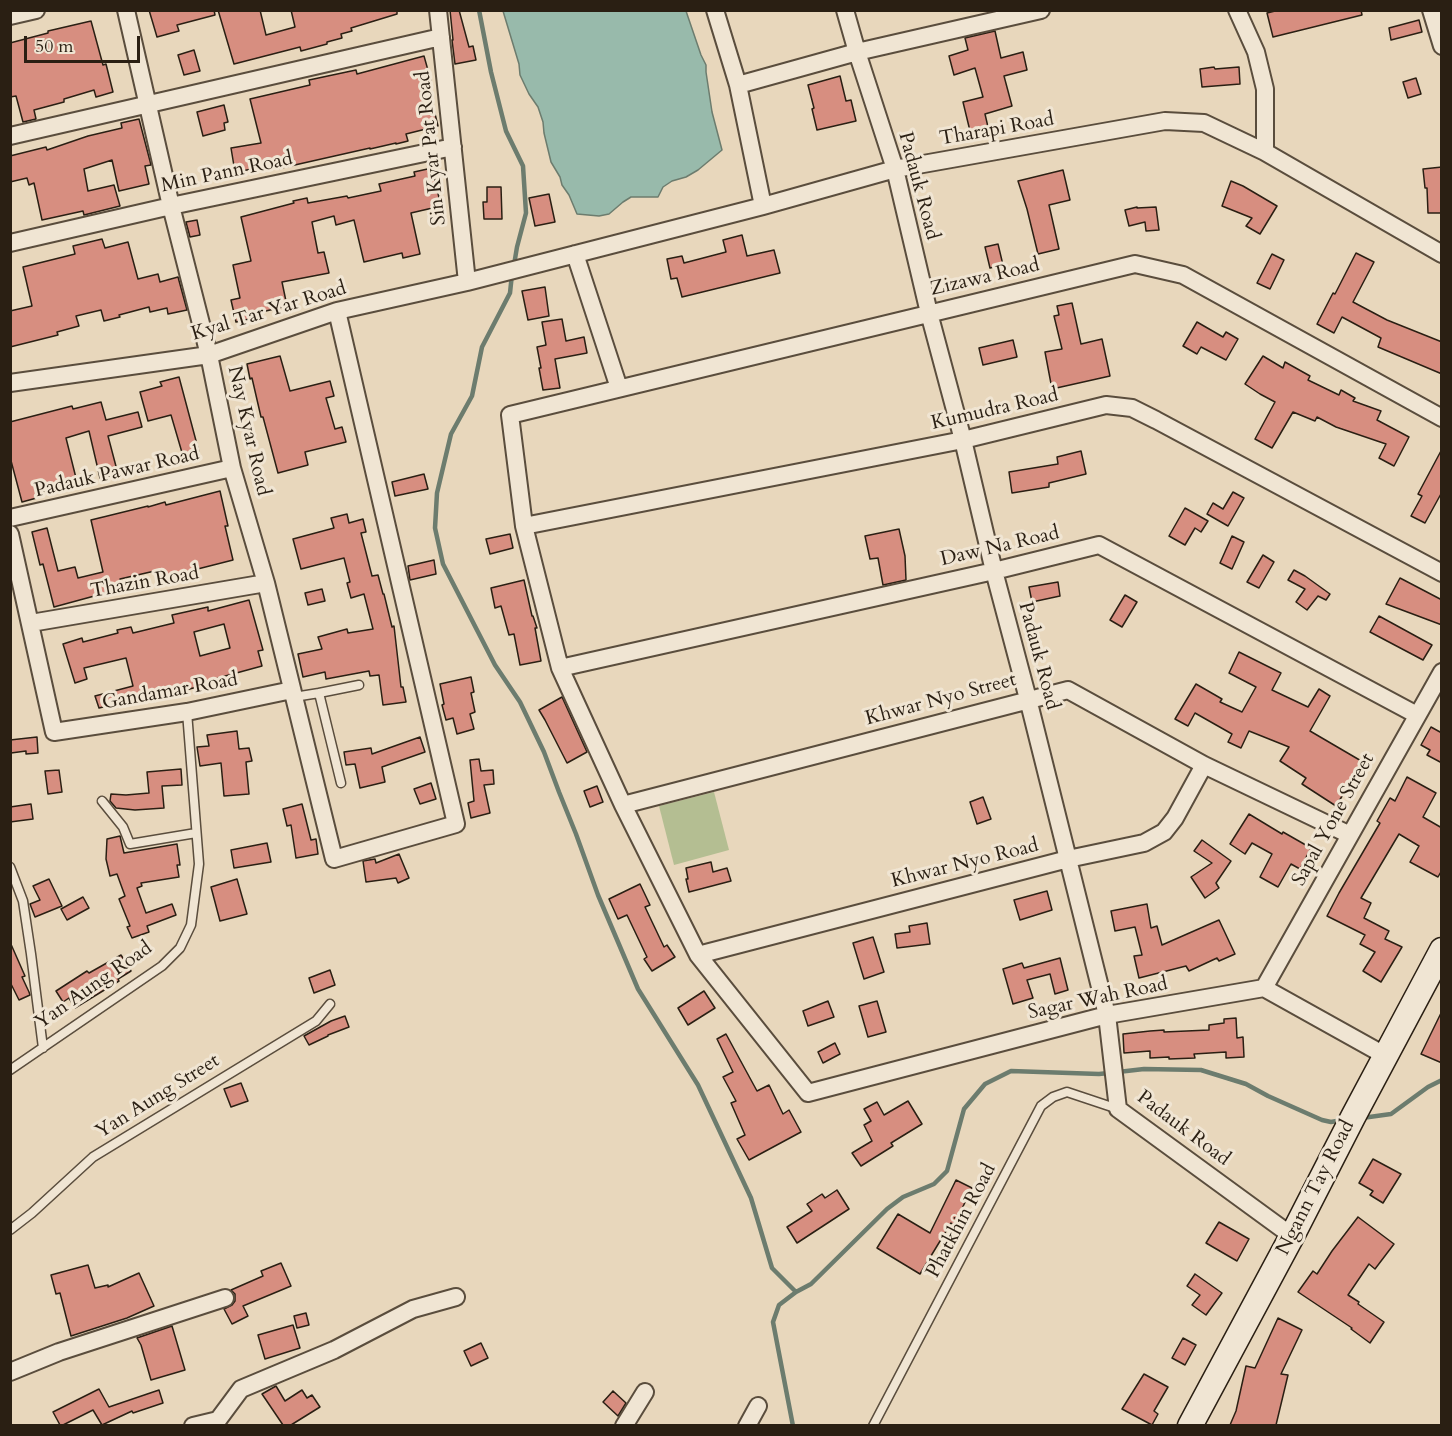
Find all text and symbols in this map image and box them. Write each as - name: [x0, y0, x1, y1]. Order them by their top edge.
- scale bar: [27, 24, 142, 62]
- text: 50 m: [35, 34, 74, 59]
- street label: Sin Kyar Pat Road: [412, 70, 452, 226]
- street label: Tharapi Road: [938, 108, 1056, 152]
- street label: Padauk Road: [892, 129, 944, 243]
- street label: Min Pann Road: [159, 147, 295, 199]
- street label: Zizawa Road: [928, 254, 1042, 302]
- street label: Kyal Tar Yar Road: [189, 277, 349, 347]
- street label: Nay Kyar Road: [221, 364, 275, 498]
- street label: Kumudra Road: [929, 384, 1061, 436]
- street label: Padauk Pawar Road: [32, 442, 202, 504]
- street label: Daw Na Road: [938, 522, 1062, 572]
- street label: Thazin Road: [89, 562, 201, 604]
- street label: Padauk Road: [1012, 599, 1064, 713]
- street label: Gandamar Road: [100, 668, 240, 716]
- street label: Khwar Nyo Street: [863, 668, 1019, 732]
- street label: Sapal Yone Street: [1288, 749, 1380, 891]
- street label: Khwar Nyo Road: [889, 834, 1041, 894]
- street label: Yan Aung Road: [31, 937, 157, 1035]
- street label: Sagar Wah Road: [1026, 972, 1170, 1026]
- street label: Yan Aung Street: [92, 1049, 224, 1145]
- street label: Padauk Road: [1132, 1086, 1234, 1172]
- street label: Ngann Tay Road: [1272, 1117, 1360, 1259]
- street label: Phatkhin Road: [922, 1160, 1002, 1282]

